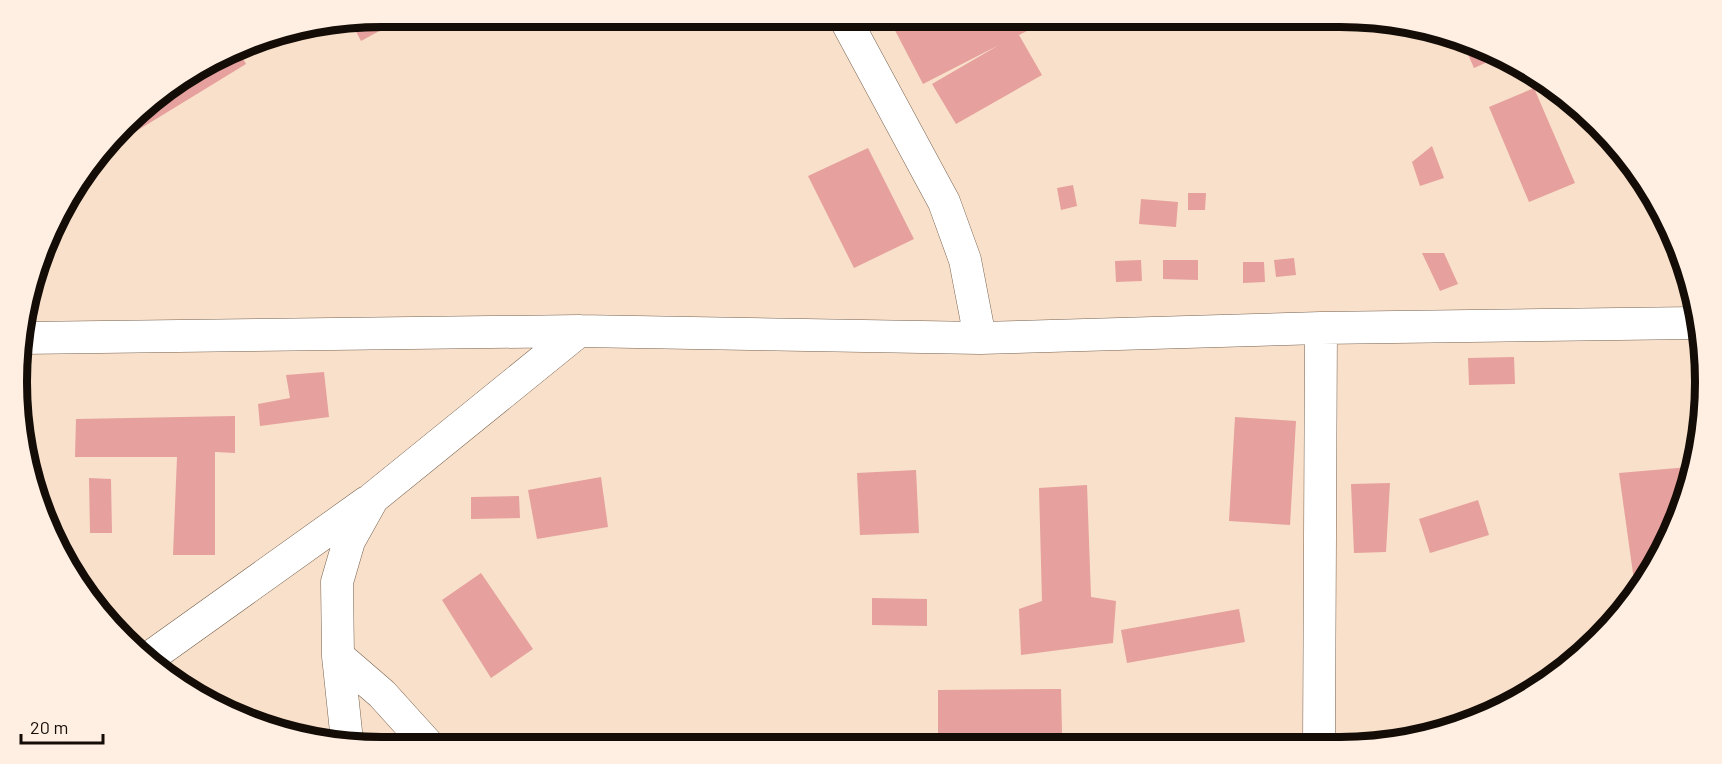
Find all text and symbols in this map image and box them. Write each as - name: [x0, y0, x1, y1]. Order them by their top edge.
- scale bar: [21, 707, 104, 745]
- text: 20 m: [30, 716, 68, 738]

